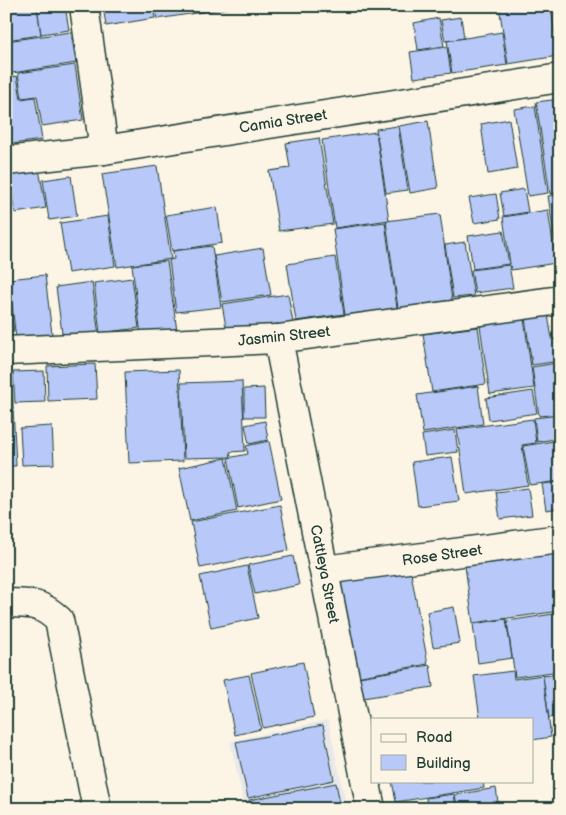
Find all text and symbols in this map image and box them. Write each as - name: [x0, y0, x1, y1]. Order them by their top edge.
- street label: Camia Street: [238, 105, 329, 138]
- street label: Jasmin Street: [237, 322, 332, 351]
- street label: Cattleya Street: [306, 523, 343, 625]
- street label: Rose Street: [401, 540, 484, 571]
- legend: [371, 718, 534, 782]
- text: Road: [416, 728, 452, 747]
- text: Building: [416, 754, 471, 773]

